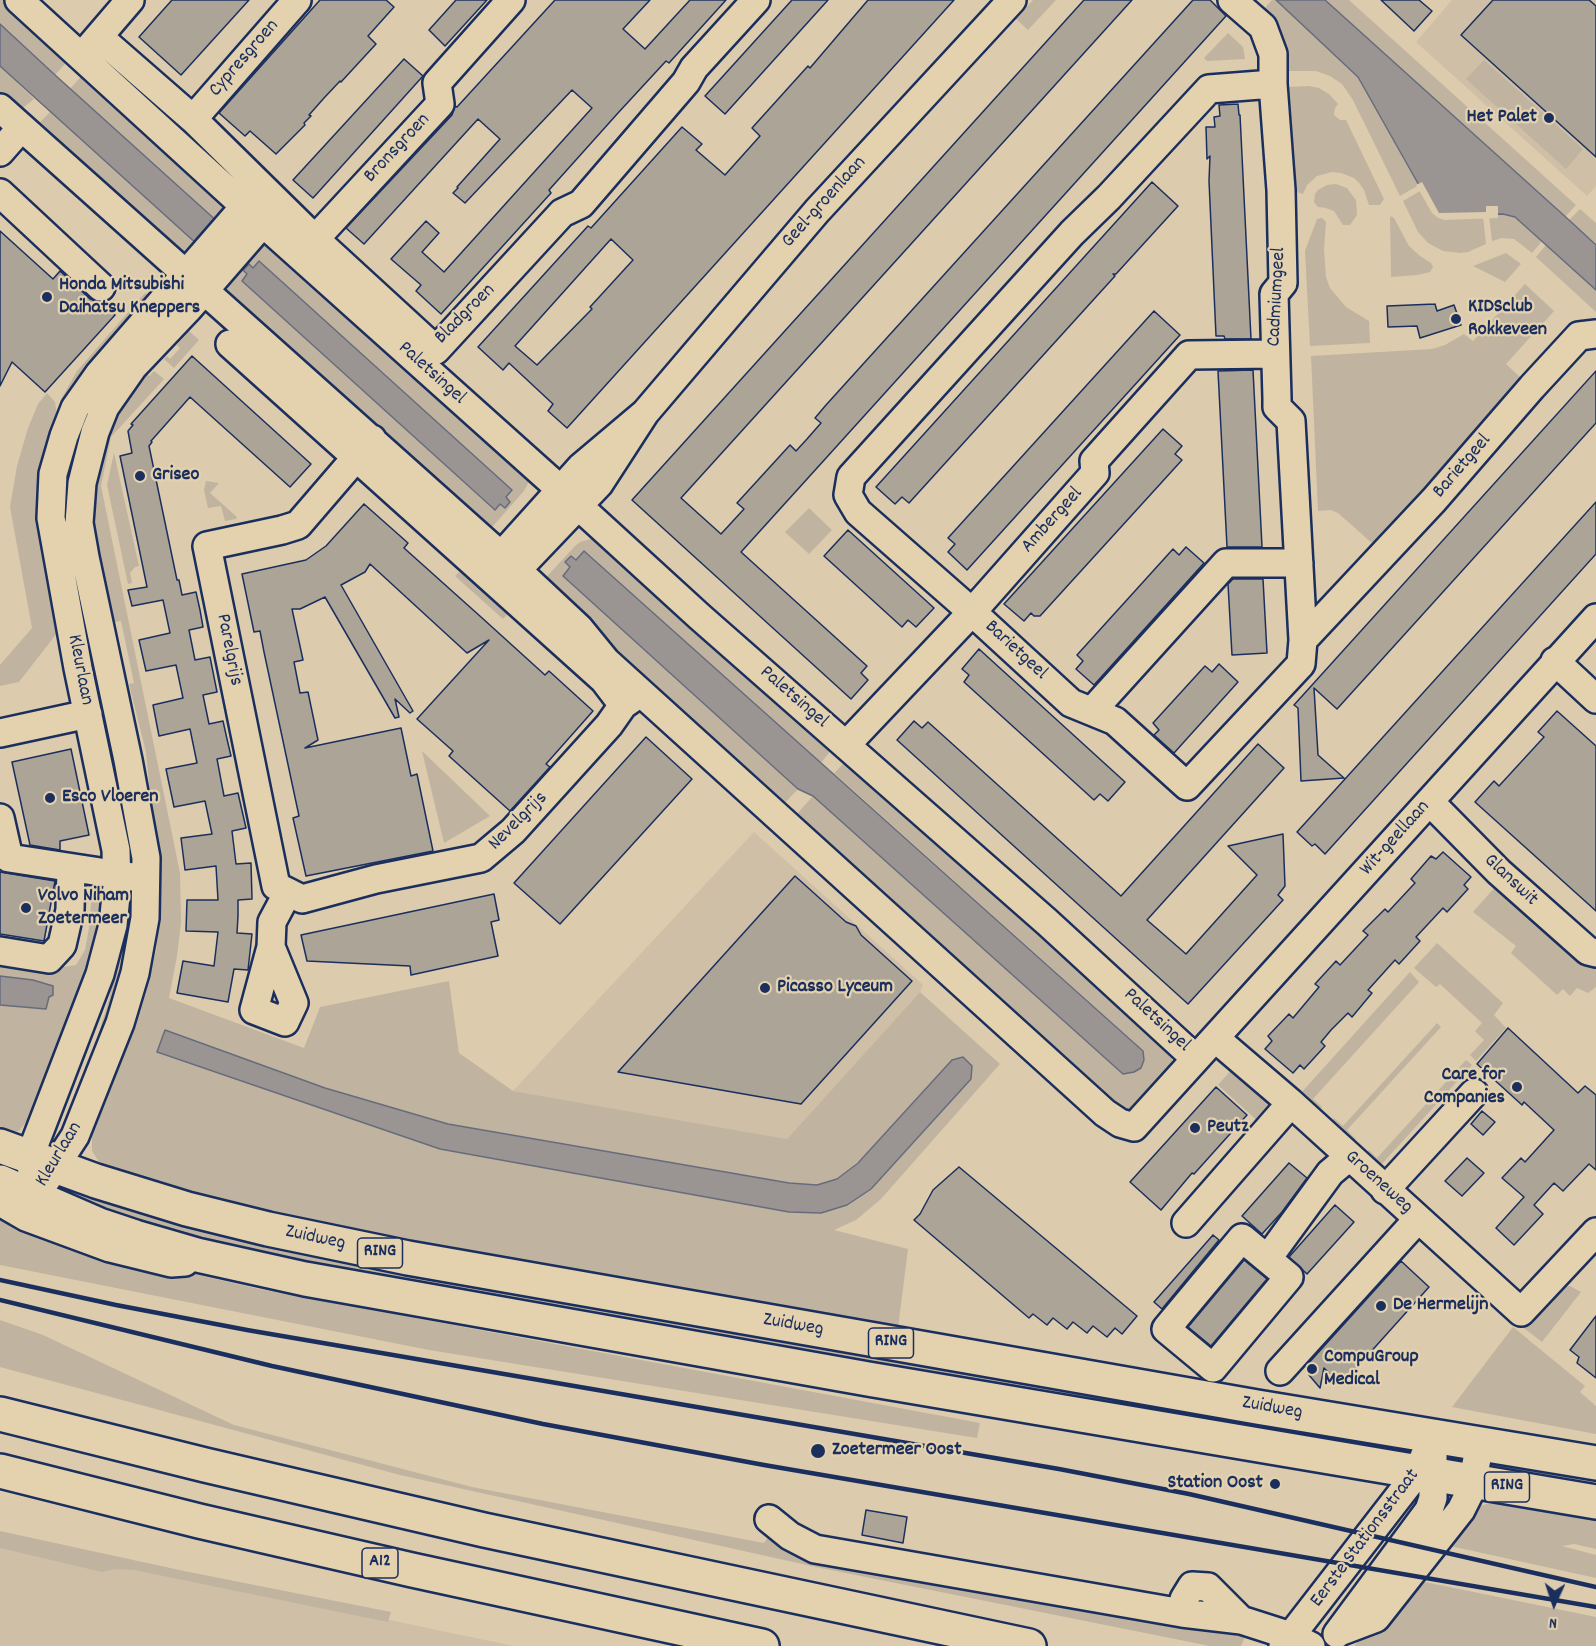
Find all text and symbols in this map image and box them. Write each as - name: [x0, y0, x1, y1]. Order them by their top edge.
- street label: Cypresgroen: [205, 15, 285, 103]
- place label: Het Palet: [1467, 106, 1537, 130]
- street label: Bronsgroen: [360, 109, 436, 189]
- marker: Het Palet: [1542, 111, 1556, 125]
- street label: Geel-groenlaan: [778, 152, 872, 254]
- street label: Cadmiumgeel: [1263, 247, 1293, 347]
- place label: Honda Mitsubishi Daihatsu Kneppers: [59, 274, 200, 321]
- street label: Bladgroen: [431, 280, 501, 350]
- marker: Honda Mitsubishi Daihatsu Kneppers: [40, 290, 54, 304]
- place label: KIDSclub Rokkeveen: [1468, 296, 1547, 343]
- marker: KIDSclub Rokkeveen: [1449, 312, 1463, 326]
- street label: Paletsingel: [392, 337, 470, 411]
- street label: Barietgeel: [1429, 430, 1497, 504]
- place label: Griseo: [152, 464, 199, 488]
- marker: Griseo: [133, 469, 147, 483]
- street label: Ambergeel: [1017, 483, 1089, 559]
- street label: Parelgrijs: [209, 612, 247, 688]
- street label: Barietgeel: [979, 616, 1051, 686]
- street label: Kleurlaan: [60, 633, 98, 707]
- street label: Paletsingel: [754, 662, 832, 734]
- place label: Esco Vloeren: [62, 786, 159, 810]
- street label: Nevelgrijs: [484, 787, 554, 857]
- marker: Esco Vloeren: [43, 791, 57, 805]
- street label: Wit-geellaan: [1356, 796, 1436, 882]
- street label: Glanswit: [1478, 850, 1542, 912]
- place label: Volvo Niham Zoetermeer: [38, 885, 129, 932]
- marker: Volvo Niham Zoetermeer: [19, 901, 33, 915]
- place label: Picasso Lyceum: [777, 976, 893, 1000]
- marker: Picasso Lyceum: [758, 981, 772, 995]
- street label: Paletsingel: [1117, 984, 1195, 1058]
- place label: Care for Companies: [1424, 1064, 1505, 1111]
- marker: Care for Companies: [1510, 1080, 1524, 1094]
- place label: Peutz: [1207, 1116, 1248, 1140]
- street label: Kleurlaan: [31, 1118, 89, 1192]
- marker: Peutz: [1188, 1121, 1202, 1135]
- street label: Groeneweg: [1339, 1146, 1417, 1220]
- street label: Zuidweg: [283, 1221, 347, 1257]
- road number: RING: [358, 1238, 403, 1268]
- place label: De Hermelijn: [1393, 1294, 1489, 1318]
- marker: De Hermelijn: [1374, 1299, 1388, 1313]
- street label: Zuidweg: [761, 1309, 825, 1343]
- road number: RING: [868, 1328, 914, 1358]
- place label: CompuGroup Medical: [1324, 1346, 1419, 1393]
- marker: CompuGroup Medical: [1305, 1362, 1319, 1376]
- street label: Zuidweg: [1240, 1392, 1304, 1426]
- place label: Zoetermeer Oost: [832, 1439, 962, 1463]
- marker: Zoetermeer Oost: [809, 1442, 827, 1460]
- street label: Eerste Stationsstraat: [1306, 1465, 1426, 1613]
- place label: Station Oost: [1167, 1472, 1263, 1496]
- road number: RING: [1484, 1472, 1530, 1502]
- marker: Station Oost: [1268, 1477, 1282, 1491]
- road number: A12: [362, 1548, 398, 1578]
- north arrow: [1524, 1574, 1584, 1634]
- text: N: [1548, 1611, 1558, 1634]

